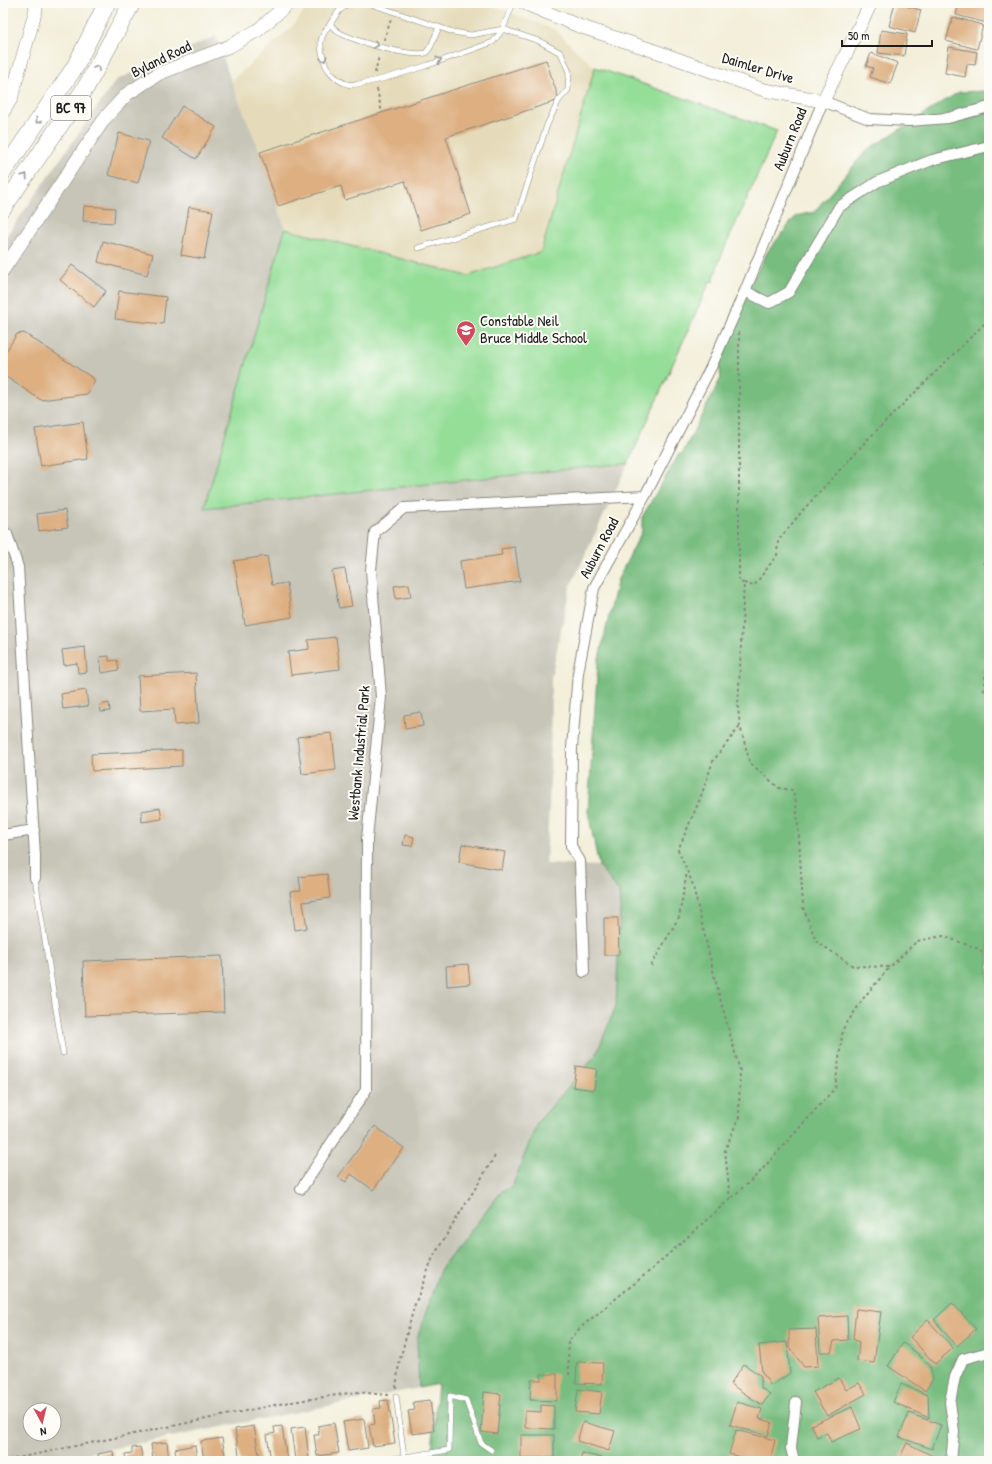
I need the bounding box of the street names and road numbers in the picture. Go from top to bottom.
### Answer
street label: Byland Road [127,35,194,82]
street label: Daimler Drive [720,47,797,88]
road number: BC 97 [51,96,91,120]
street label: Auburn Road [767,104,812,173]
street label: Auburn Road [574,514,623,582]
street label: Westbank Industrial Park [342,685,375,821]

